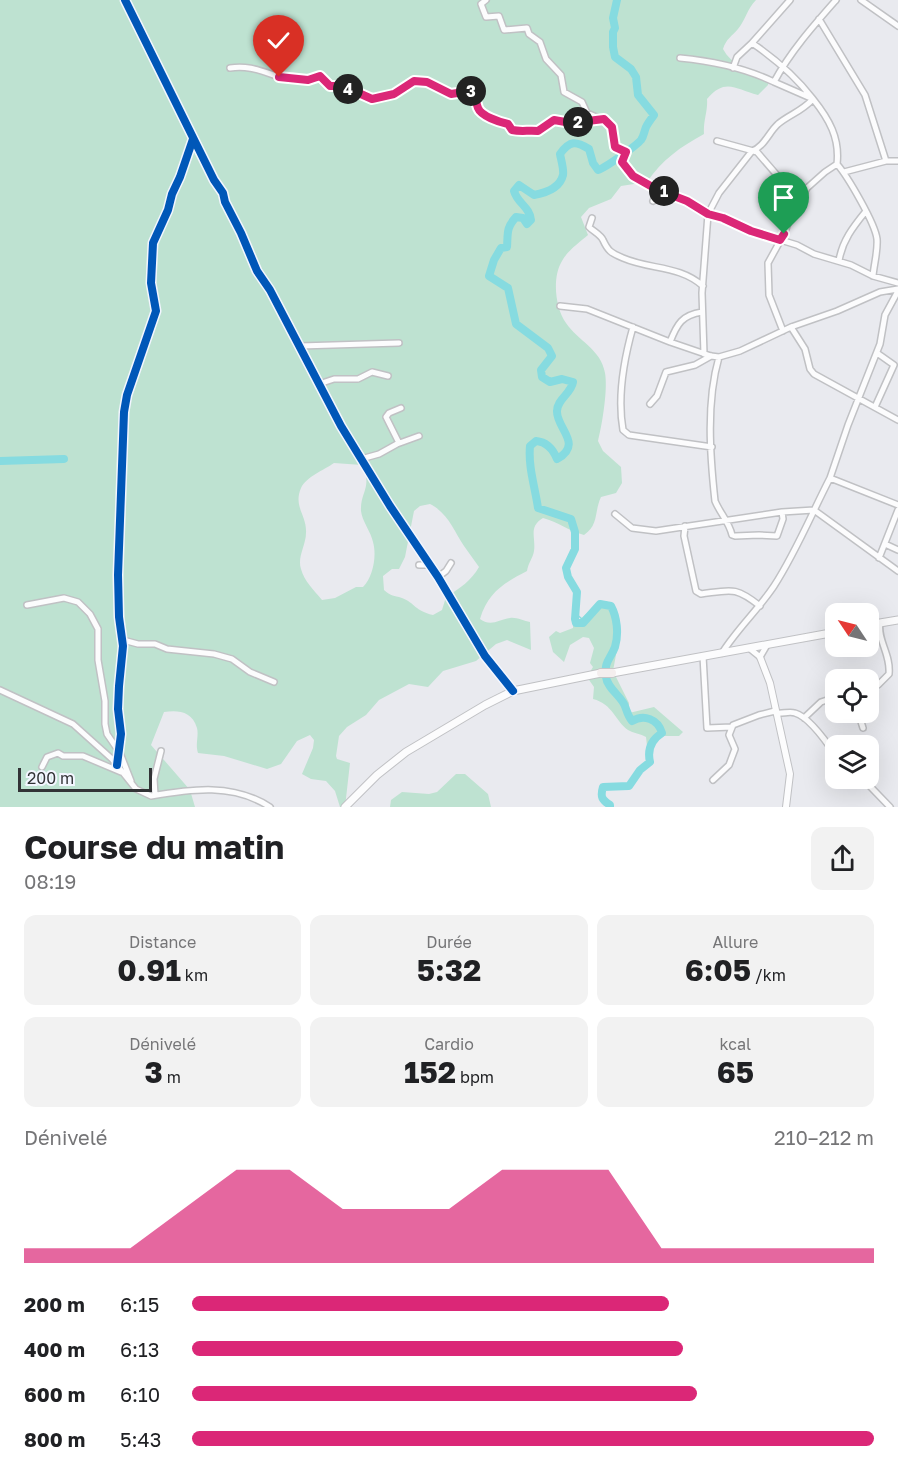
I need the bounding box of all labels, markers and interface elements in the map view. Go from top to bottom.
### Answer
pin [253,15,304,77]
icon: check [262,24,295,57]
pin: 4 [333,74,363,104]
pin: 3 [456,76,486,106]
text: 4 [343,79,353,99]
text: 3 [466,81,476,101]
pin: 2 [563,107,593,137]
text: 2 [573,112,583,132]
pin [758,172,809,234]
pin: 1 [649,176,679,206]
text: 1 [660,181,668,201]
icon: arrive [767,181,800,214]
north arrow [825,603,879,657]
map controls [825,603,879,789]
button: locate [825,669,879,723]
button: layers [825,735,879,789]
scale bar [18,765,152,792]
text: 200 m [27,768,74,788]
text: Course du matin [24,827,284,866]
button: share [811,827,874,890]
text: 08:19 [24,869,76,893]
text: Distance [129,932,196,952]
text: Durée [426,932,472,952]
text: Allure [712,932,758,952]
text: 0.91 [117,952,181,988]
text: 5:32 [417,952,481,988]
text: 6:05 [685,952,751,988]
text: km [181,965,208,985]
text: /km [751,965,786,985]
text: Dénivelé [129,1034,196,1054]
text: Cardio [424,1034,474,1054]
text: kcal [720,1034,751,1054]
text: 3 [144,1054,163,1090]
text: 152 [404,1054,456,1090]
text: 65 [717,1054,754,1090]
text: m [163,1067,181,1087]
text: bpm [456,1067,494,1087]
text: Dénivelé [24,1125,107,1149]
text: 210–212 m [774,1125,874,1149]
text: 200 m [24,1292,85,1316]
text: 6:15 [120,1292,159,1316]
text: 400 m [24,1337,85,1361]
text: 6:13 [120,1337,160,1361]
text: 600 m [24,1382,85,1406]
text: 6:10 [120,1382,160,1406]
text: 800 m [24,1427,85,1451]
text: 5:43 [120,1427,162,1451]

